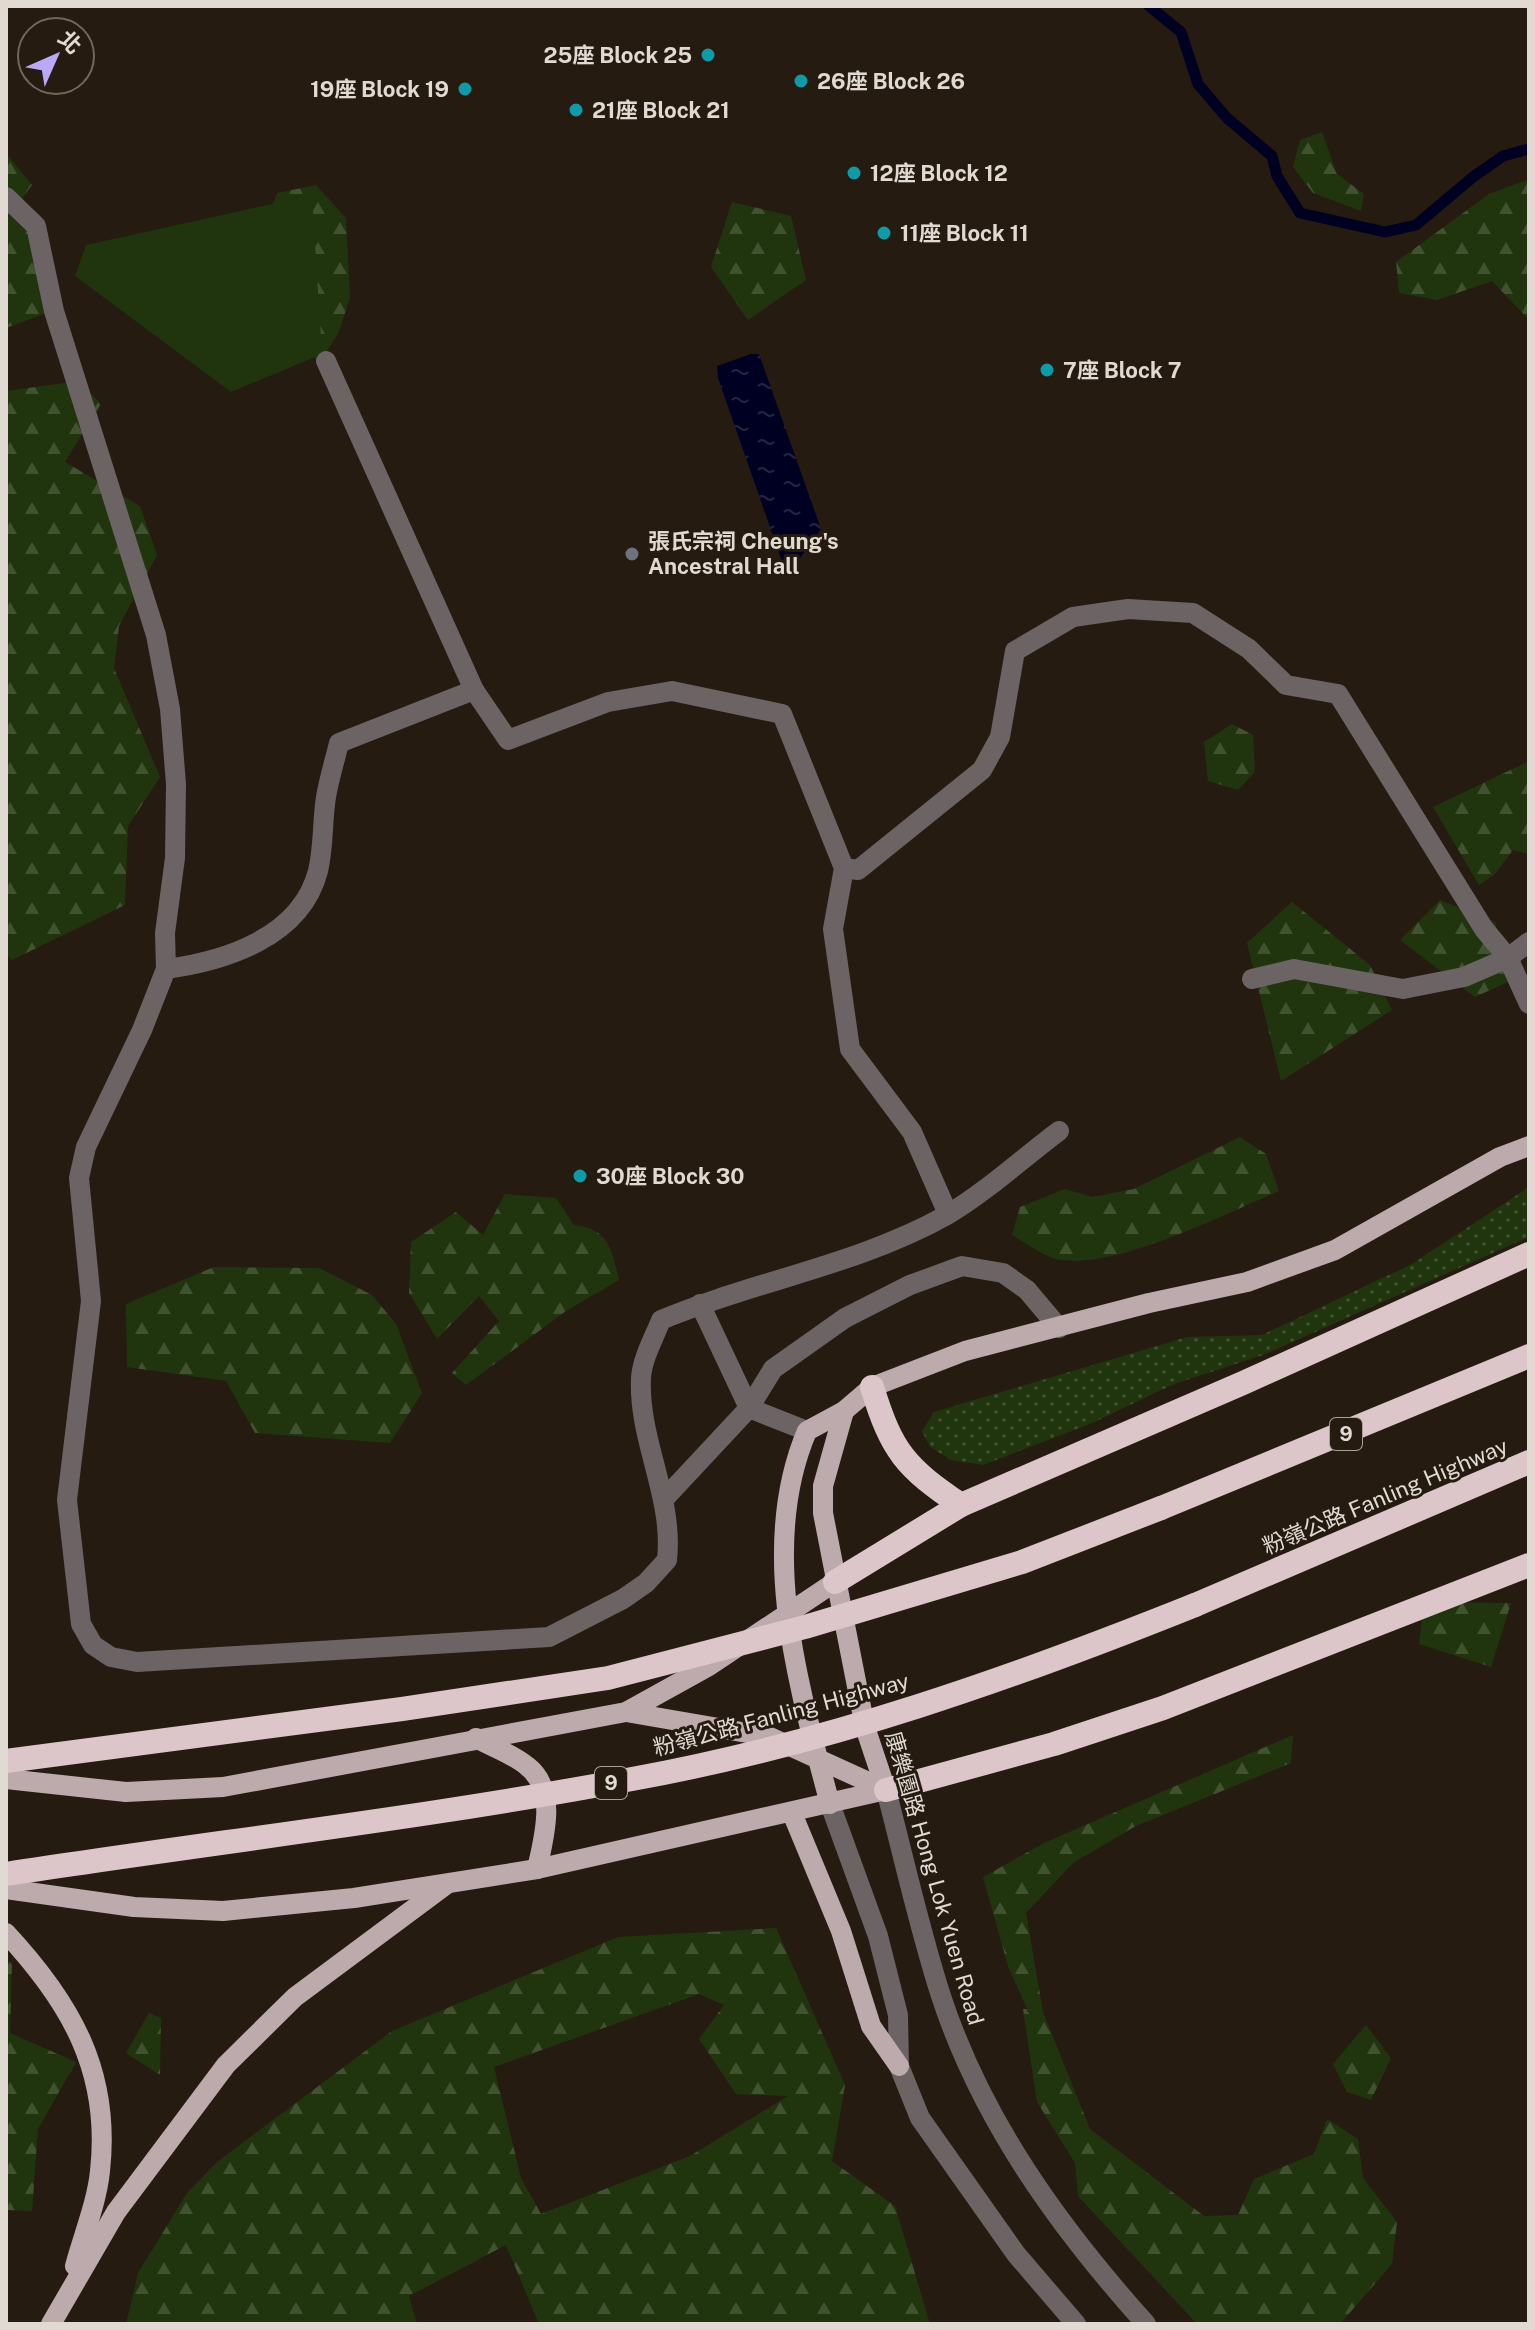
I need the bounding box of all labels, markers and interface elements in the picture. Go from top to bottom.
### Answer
north arrow [16,16,96,96]
text: 北 [53,25,87,59]
place label: 25座 Block 25 [543,42,692,68]
marker: 25座 Block 25 [699,46,717,64]
place label: 26座 Block 26 [817,68,965,94]
marker: 26座 Block 26 [792,72,810,90]
place label: 19座 Block 19 [310,76,449,102]
marker: 19座 Block 19 [456,80,474,98]
place label: 21座 Block 21 [592,97,730,123]
marker: 21座 Block 21 [567,101,585,119]
place label: 12座 Block 12 [870,160,1008,186]
marker: 12座 Block 12 [845,164,863,182]
place label: 11座 Block 11 [900,220,1029,246]
marker: 11座 Block 11 [875,224,893,242]
place label: 7座 Block 7 [1063,357,1181,383]
marker: 7座 Block 7 [1038,361,1056,379]
place label: 張氏宗祠 Cheung's Ancestral Hall [648,528,839,579]
marker: 張氏宗祠 Cheung's Ancestral Hall [623,545,641,563]
place label: 30座 Block 30 [596,1163,744,1189]
marker: 30座 Block 30 [571,1167,589,1185]
road number: 9 [1330,1418,1362,1450]
street label: 粉嶺公路 Fanling Highway [1259,1432,1512,1559]
street label: 粉嶺公路 Fanling Highway [650,1667,912,1761]
street label: 康樂園路 Hong Lok Yuen Road [881,1728,989,2028]
road number: 9 [595,1767,627,1799]

